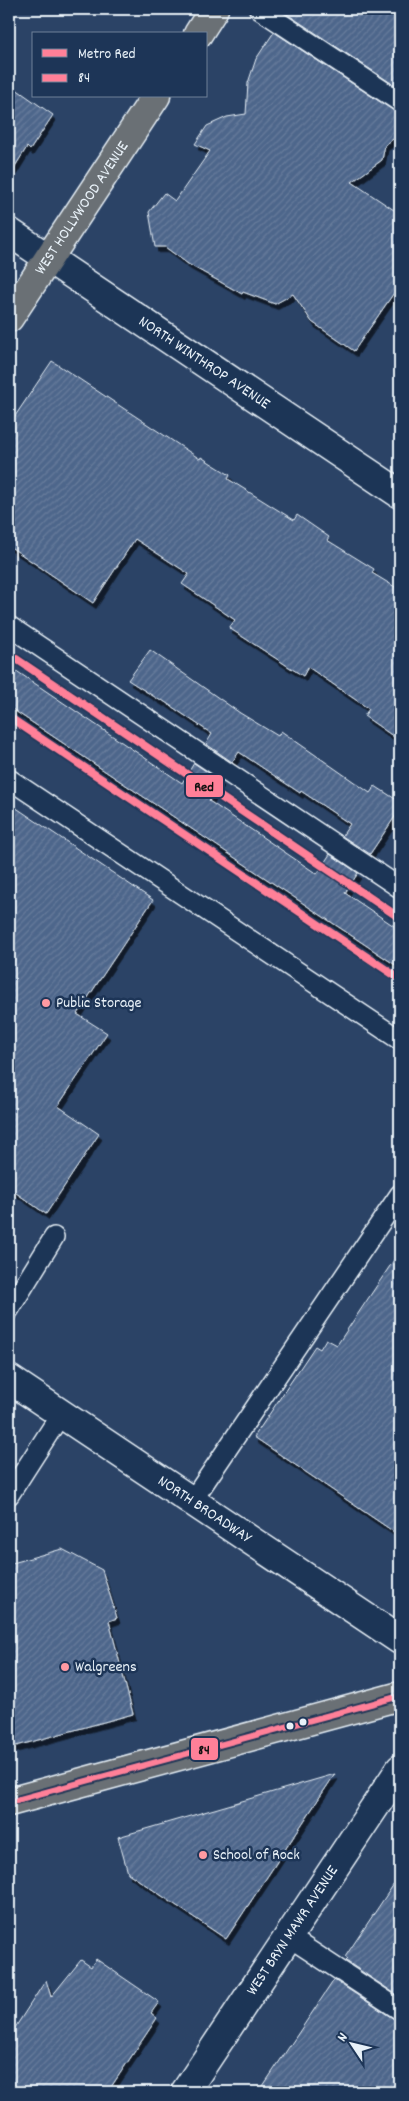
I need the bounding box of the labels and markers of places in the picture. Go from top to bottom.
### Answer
place label: Public Storage [56,992,142,1015]
marker: Public Storage [40,997,52,1009]
place label: Walgreens [75,1656,137,1679]
marker: Walgreens [59,1661,71,1673]
unlabelled marker [298,1717,308,1727]
unlabelled marker [285,1721,295,1731]
place label: School of Rock [213,1844,300,1867]
marker: School of Rock [197,1849,209,1861]

